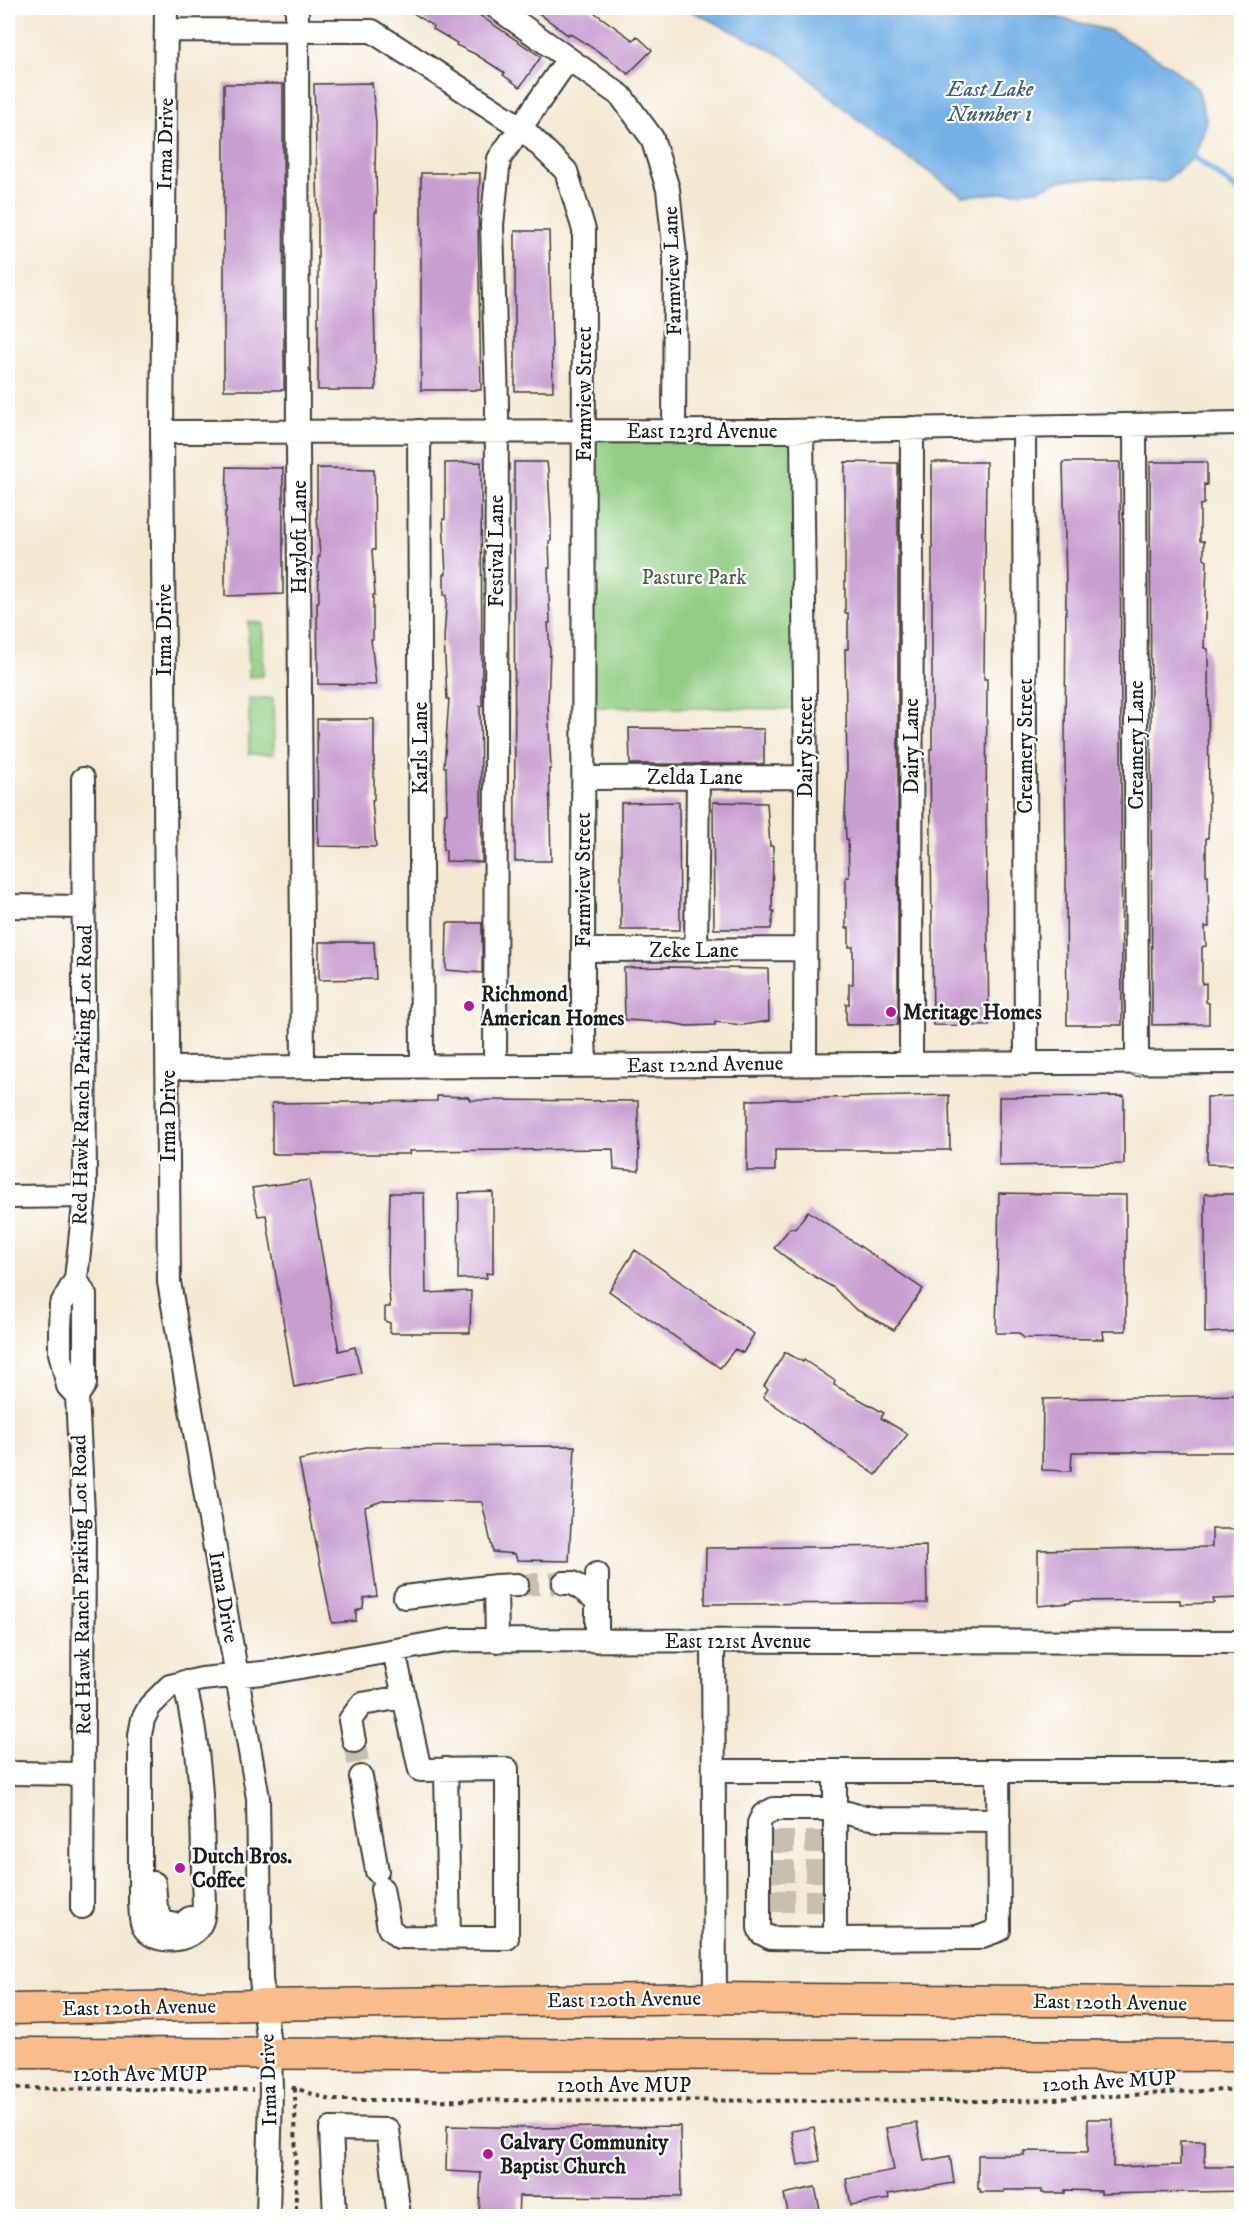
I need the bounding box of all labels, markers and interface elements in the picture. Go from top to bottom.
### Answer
water label: East Lake Number 1 [945,76,1034,128]
street label: Irma Drive [152,97,180,190]
street label: Farmview Lane [658,205,688,336]
street label: Farmview Street [572,326,598,462]
street label: East 123rd Avenue [626,419,778,445]
street label: Hayloft Lane [287,480,313,594]
street label: Festival Lane [484,494,510,607]
park label: Pasture Park [641,565,747,591]
street label: Irma Drive [152,583,178,676]
street label: Creamery Street [1013,678,1039,814]
street label: Creamery Lane [1124,680,1150,810]
street label: Dairy Street [793,696,819,798]
street label: Dairy Lane [899,698,925,794]
street label: Karls Lane [408,701,434,794]
street label: Zelda Lane [647,765,743,791]
street label: Farmview Street [571,812,597,948]
street label: Red Hawk Ranch Parking Lot Road [67,924,99,1226]
street label: Zeke Lane [649,938,739,964]
place label: Richmond American Homes [480,982,624,1032]
marker: Richmond American Homes [462,999,476,1013]
place label: Meritage Homes [903,1000,1042,1026]
marker: Meritage Homes [884,1005,898,1019]
street label: East 122nd Avenue [626,1051,784,1079]
street label: Irma Drive [156,1069,182,1162]
street label: Red Hawk Ranch Parking Lot Road [66,1434,98,1736]
street label: Irma Drive [202,1549,244,1645]
street label: East 121st Avenue [665,1629,812,1655]
place label: Dutch Bros. Coffee [192,1844,292,1894]
marker: Dutch Bros. Coffee [173,1861,187,1875]
street label: East 120th Avenue [547,1986,702,2014]
street label: East 120th Avenue [1033,1989,1188,2017]
street label: East 120th Avenue [62,1994,217,2022]
street label: Irma Drive [254,2033,284,2127]
street label: 120th Ave MUP [73,2062,207,2088]
street label: 120th Ave MUP [1041,2065,1177,2099]
street label: 120th Ave MUP [557,2073,691,2099]
place label: Calvary Community Baptist Church [500,2130,669,2180]
marker: Calvary Community Baptist Church [481,2147,495,2161]

